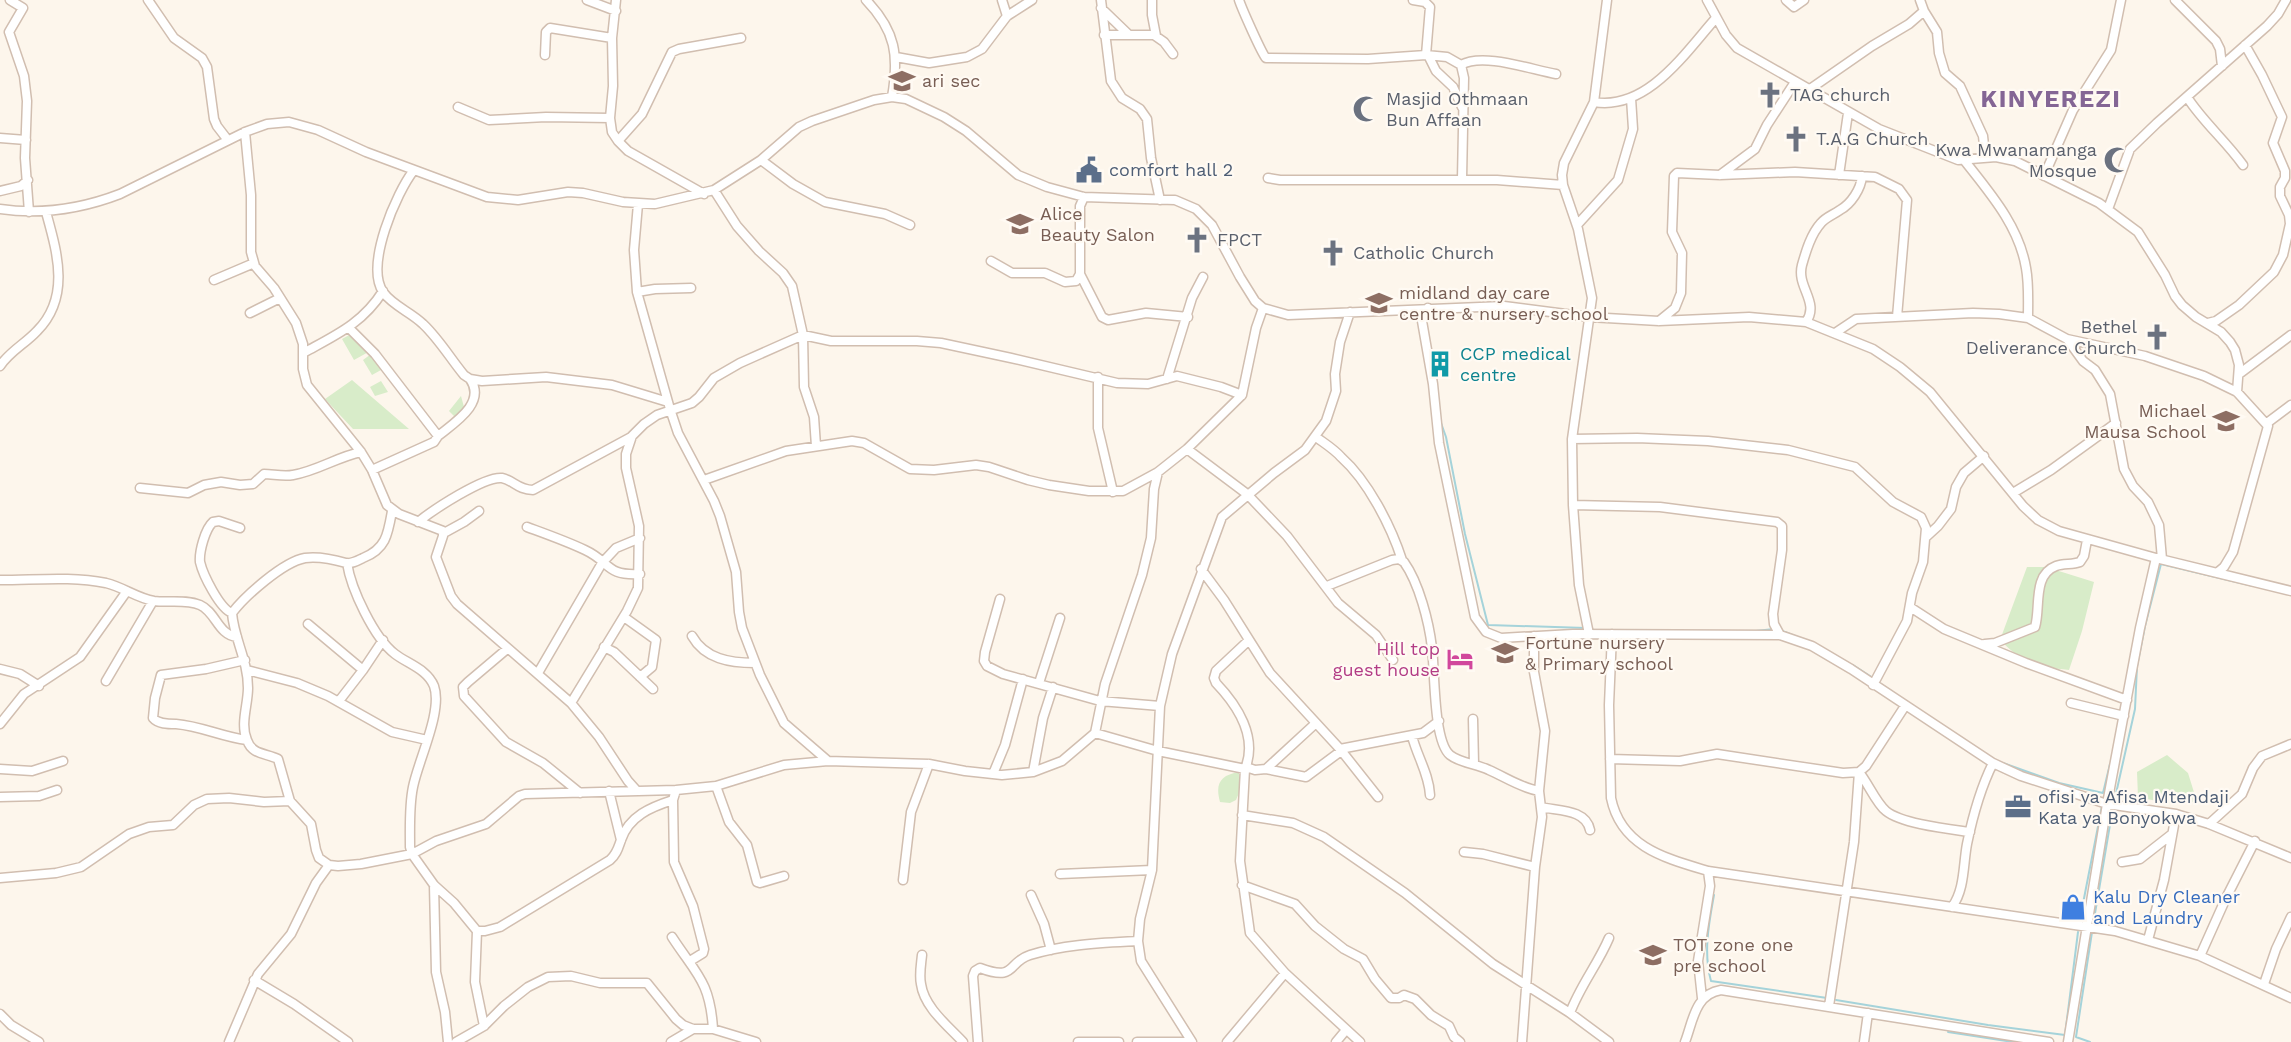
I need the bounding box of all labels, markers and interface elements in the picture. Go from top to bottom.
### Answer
school or university icon: ari sec [887,66,917,96]
place label: ari sec [922,70,980,91]
church icon: TAG church [1755,80,1785,110]
place label: TAG church [1790,84,1891,105]
district label: KINYEREZI [1981,85,2121,113]
place label: Masjid Othmaan Bun Affaan [1386,88,1529,130]
mosque icon: Masjid Othmaan Bun Affaan [1351,94,1381,124]
church icon: T.A.G Church [1781,124,1811,154]
place label: T.A.G Church [1816,128,1928,149]
place label: Kwa Mwanamanga Mosque [1935,139,2097,181]
mosque icon: Kwa Mwanamanga Mosque [2102,145,2132,175]
public building icon: comfort hall 2 [1074,155,1104,185]
place label: comfort hall 2 [1109,159,1233,180]
place label: Alice Beauty Salon [1040,203,1155,245]
school or university icon: Alice Beauty Salon [1005,209,1035,239]
church icon: FPCT [1182,225,1212,255]
place label: FPCT [1217,229,1262,250]
church icon: Catholic Church [1318,238,1348,268]
place label: Catholic Church [1353,242,1494,263]
place label: midland day care centre & nursery school [1399,282,1609,324]
school or university icon: midland day care centre & nursery school [1364,288,1394,318]
place label: Bethel Deliverance Church [1966,316,2137,358]
church icon: Bethel Deliverance Church [2142,322,2172,352]
place label: CCP medical centre [1460,343,1571,385]
building icon: CCP medical centre [1425,349,1455,379]
place label: Michael Mausa School [2084,400,2206,442]
school or university icon: Michael Mausa School [2211,406,2241,436]
place label: Fortune nursery & Primary school [1525,632,1673,674]
place label: Hill top guest house [1333,638,1440,680]
school or university icon: Fortune nursery & Primary school [1490,638,1520,668]
hotel icon: Hill top guest house [1445,644,1475,674]
place label: ofisi ya Afisa Mtendaji Kata ya Bonyokwa [2038,786,2229,828]
office icon: ofisi ya Afisa Mtendaji Kata ya Bonyokwa [2003,792,2033,822]
place label: Kalu Dry Cleaner and Laundry [2093,886,2240,928]
shop icon: Kalu Dry Cleaner and Laundry [2058,892,2088,922]
place label: TOT zone one pre school [1673,934,1793,976]
school or university icon: TOT zone one pre school [1638,940,1668,970]

